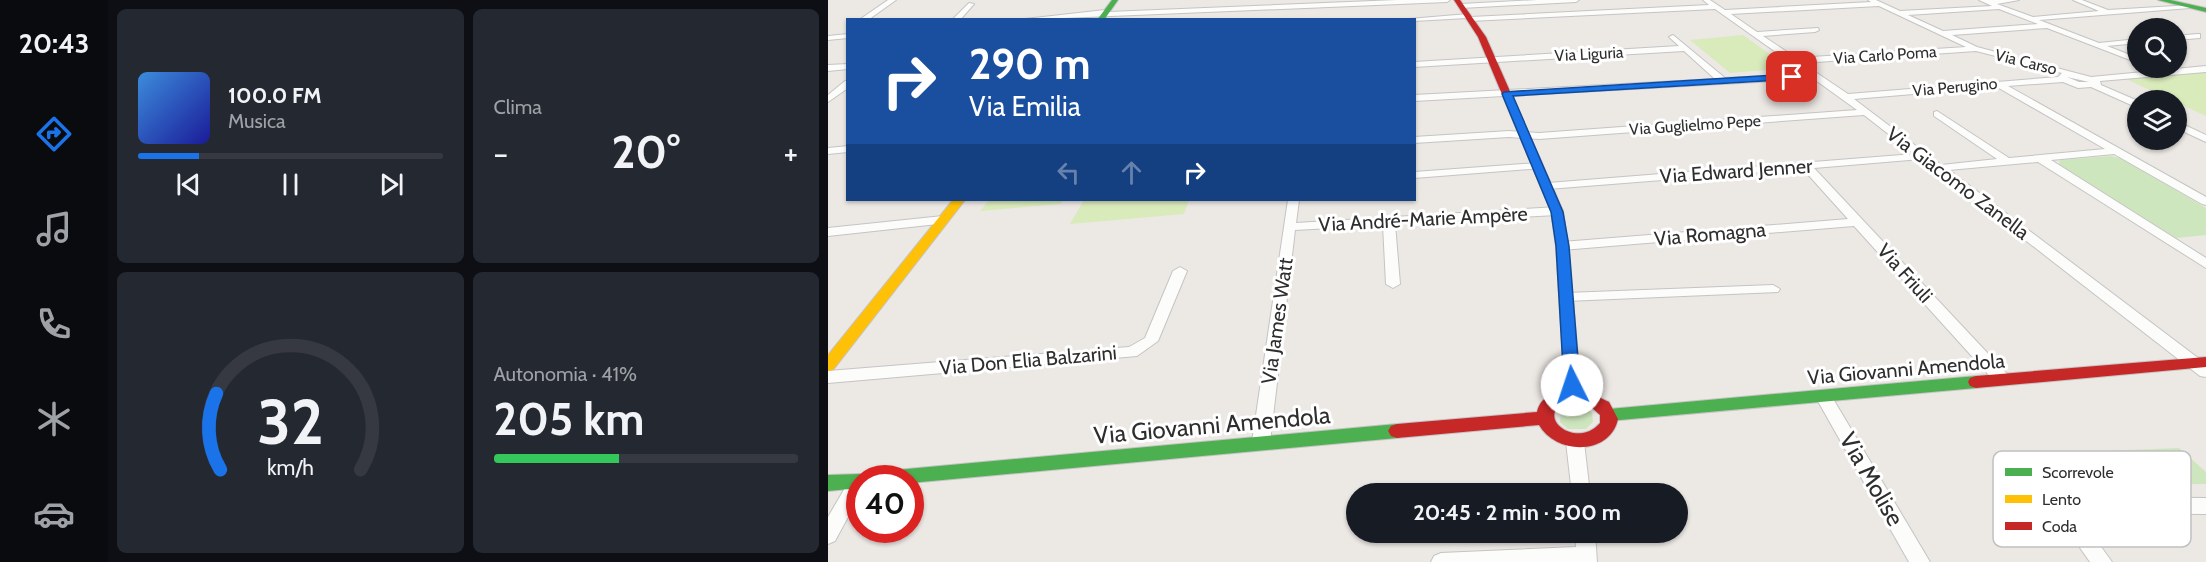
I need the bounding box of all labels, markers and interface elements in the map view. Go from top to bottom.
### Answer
map controls [2127,18,2187,150]
button: search [2127,18,2187,78]
text: 20:43 [19,27,89,60]
text: 290 m [969,38,1090,90]
icon: right [870,42,948,120]
street label: Via Carlo Poma [1833,42,1937,68]
street label: Via Liguria [1554,43,1624,65]
street label: Via Carso [1993,45,2059,79]
pin [1766,51,1817,102]
icon: arrive [1775,60,1808,93]
street label: Via Perugino [1912,74,1998,100]
text: 100.0 FM [228,82,322,109]
text: Via Emilia [969,90,1081,123]
button: layers [2127,90,2187,150]
text: Clima [494,95,542,119]
text: Musica [228,109,286,133]
street label: Via Guglielmo Pepe [1629,111,1761,139]
icon: directions [33,113,75,155]
street label: Via Giacomo Zanella [1882,122,2034,245]
text: 20° [611,125,680,179]
text: − [494,133,508,173]
text: + [783,133,798,173]
street label: Via Edward Jenner [1659,154,1814,188]
icon: left [1052,156,1085,189]
icon: ahead [1115,156,1148,189]
icon: right [1178,156,1211,189]
icon: previous [172,168,205,201]
icon: pause [274,168,307,201]
icon: next [375,168,408,201]
street label: Via André-Marie Ampère [1318,202,1528,236]
icon: music [33,208,75,250]
street label: Via Romagna [1653,217,1767,251]
street label: Via Friuli [1872,239,1938,307]
street label: Via James Watt [1256,256,1298,386]
icon: phone [33,303,75,345]
street label: Via Don Elia Balzarini [938,340,1118,380]
street label: Via Giovanni Amendola [1806,348,2006,390]
position arrow [1540,353,1604,417]
text: Autonomia · 41% [494,362,637,386]
text: 32 [257,384,324,460]
text: 205 km [494,392,644,446]
icon: climate [33,398,75,440]
street label: Via Giovanni Amendola [1092,400,1332,450]
street label: Via Molise [1834,427,1910,531]
legend [1993,451,2191,547]
text: km/h [267,454,314,480]
text: Scorrevole [2042,463,2114,482]
speed limit sign: 40 [846,465,924,543]
text: Lento [2042,490,2081,509]
icon: car [33,493,75,535]
text: 20:45 · 2 min · 500 m [1413,499,1621,526]
text: Coda [2042,517,2077,536]

